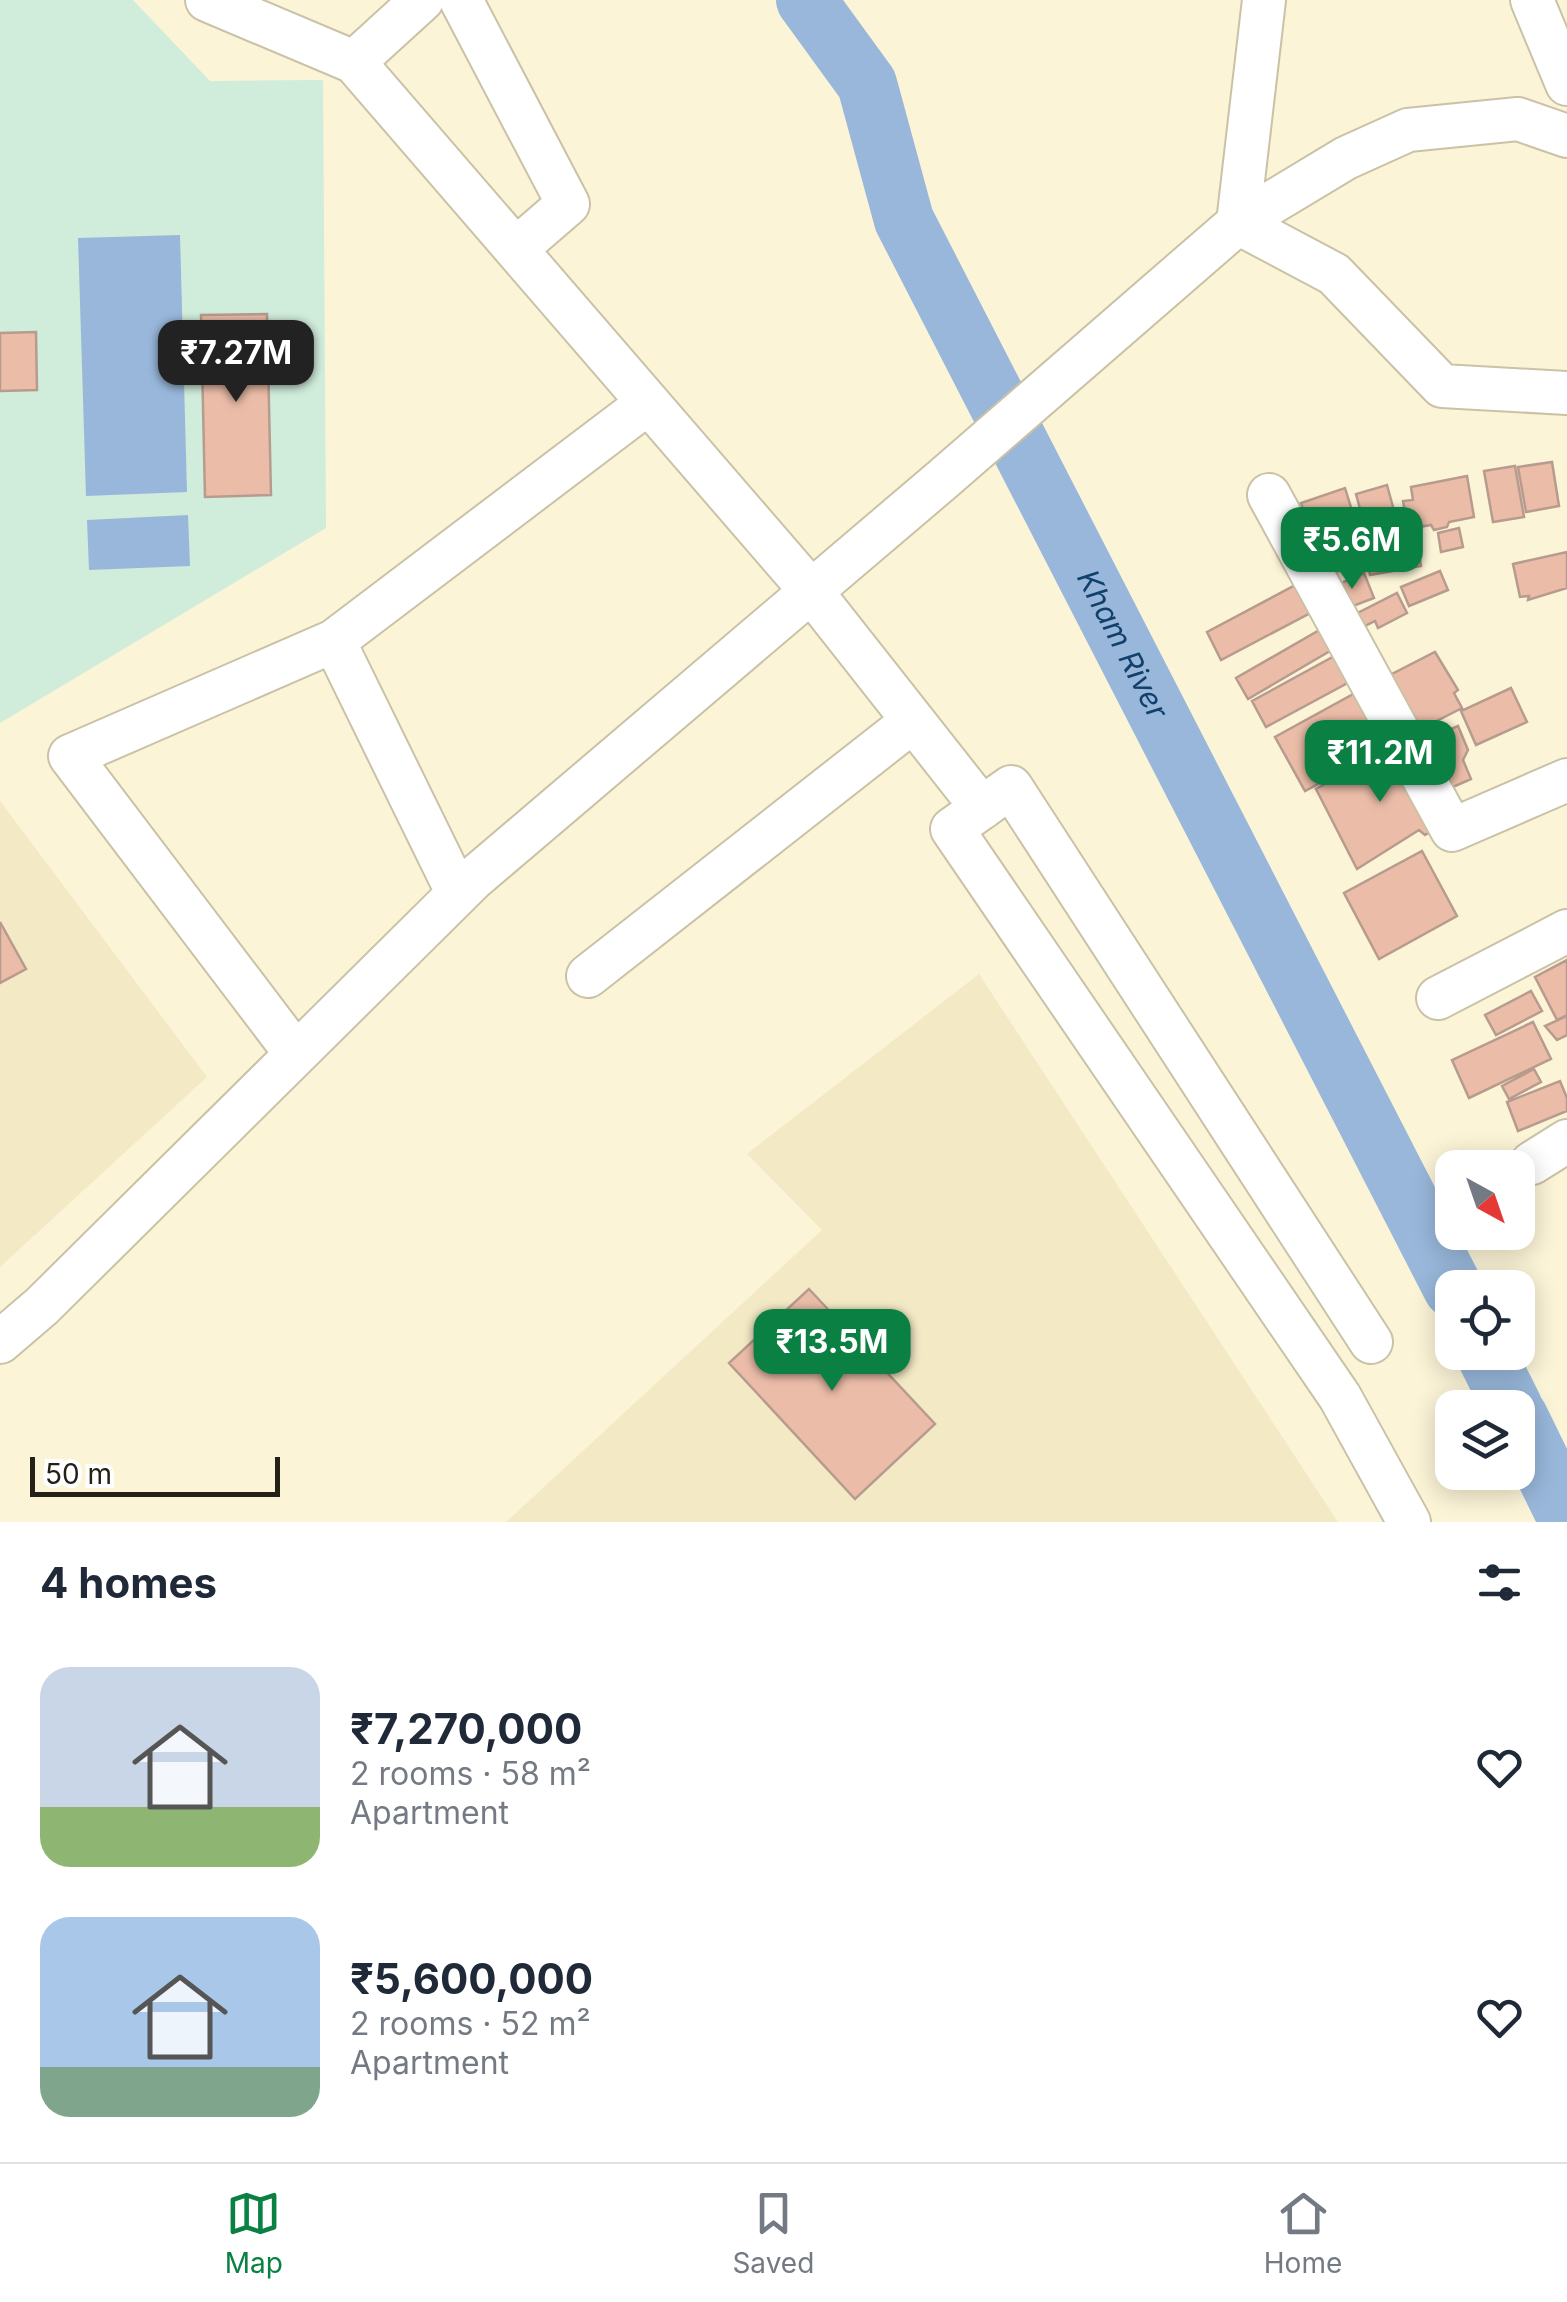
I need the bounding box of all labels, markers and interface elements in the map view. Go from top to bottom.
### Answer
pin: ₹7.27M [155,320,317,405]
text: ₹7.27M [180,333,292,372]
pin: ₹5.6M [1282,507,1422,592]
text: ₹5.6M [1303,520,1401,559]
water label: Kham River [1070,563,1177,725]
pin: ₹11.2M [1299,720,1461,805]
text: ₹11.2M [1327,733,1433,772]
north arrow [1435,1150,1535,1250]
map controls [1435,1150,1535,1490]
button: locate [1435,1270,1535,1370]
pin: ₹13.5M [751,1309,913,1394]
text: ₹13.5M [776,1322,888,1361]
button: layers [1435,1390,1535,1490]
scale bar [30,1452,280,1496]
text: 50 m [45,1457,112,1491]
icon: filters [1472,1555,1527,1610]
text: 4 homes [40,1557,217,1608]
text: ₹7,270,000 [350,1703,582,1754]
icon: home [120,1707,240,1827]
icon: heart [1472,1740,1527,1795]
text: 2 rooms · 58 m² [350,1754,591,1793]
text: Apartment [350,1793,509,1832]
text: ₹5,600,000 [350,1953,593,2004]
icon: home [120,1957,240,2077]
icon: heart [1472,1990,1527,2045]
text: 2 rooms · 52 m² [350,2004,591,2043]
text: Apartment [350,2043,509,2082]
tab: Map [225,2186,283,2280]
tab: Saved [732,2186,814,2280]
tab: Home [1264,2186,1342,2280]

